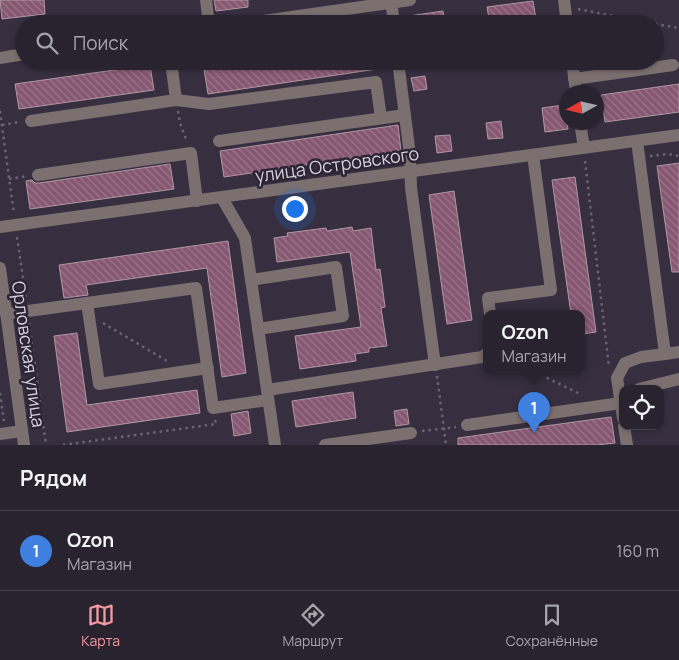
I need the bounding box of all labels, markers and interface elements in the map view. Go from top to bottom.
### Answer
search box [15,15,664,70]
icon: search [33,29,61,57]
text: Поиск [73,30,128,56]
north arrow [559,85,604,130]
street label: улица Островского [253,141,421,187]
your location [282,196,308,222]
street label: Орловская улица [7,279,51,429]
popup [483,310,585,375]
text: Ozon [501,319,549,345]
text: Магазин [501,345,567,367]
map controls [619,385,664,430]
button: locate [619,385,664,430]
pin: 1 [518,392,550,433]
text: Рядом [20,464,87,492]
text: Ozon [67,527,114,553]
text: 1 [32,540,40,562]
text: 160 m [616,540,659,562]
text: Магазин [67,553,132,575]
tab: Карта [81,601,120,650]
tab: Маршрут [282,601,343,650]
tab: Сохранённые [506,601,598,650]

